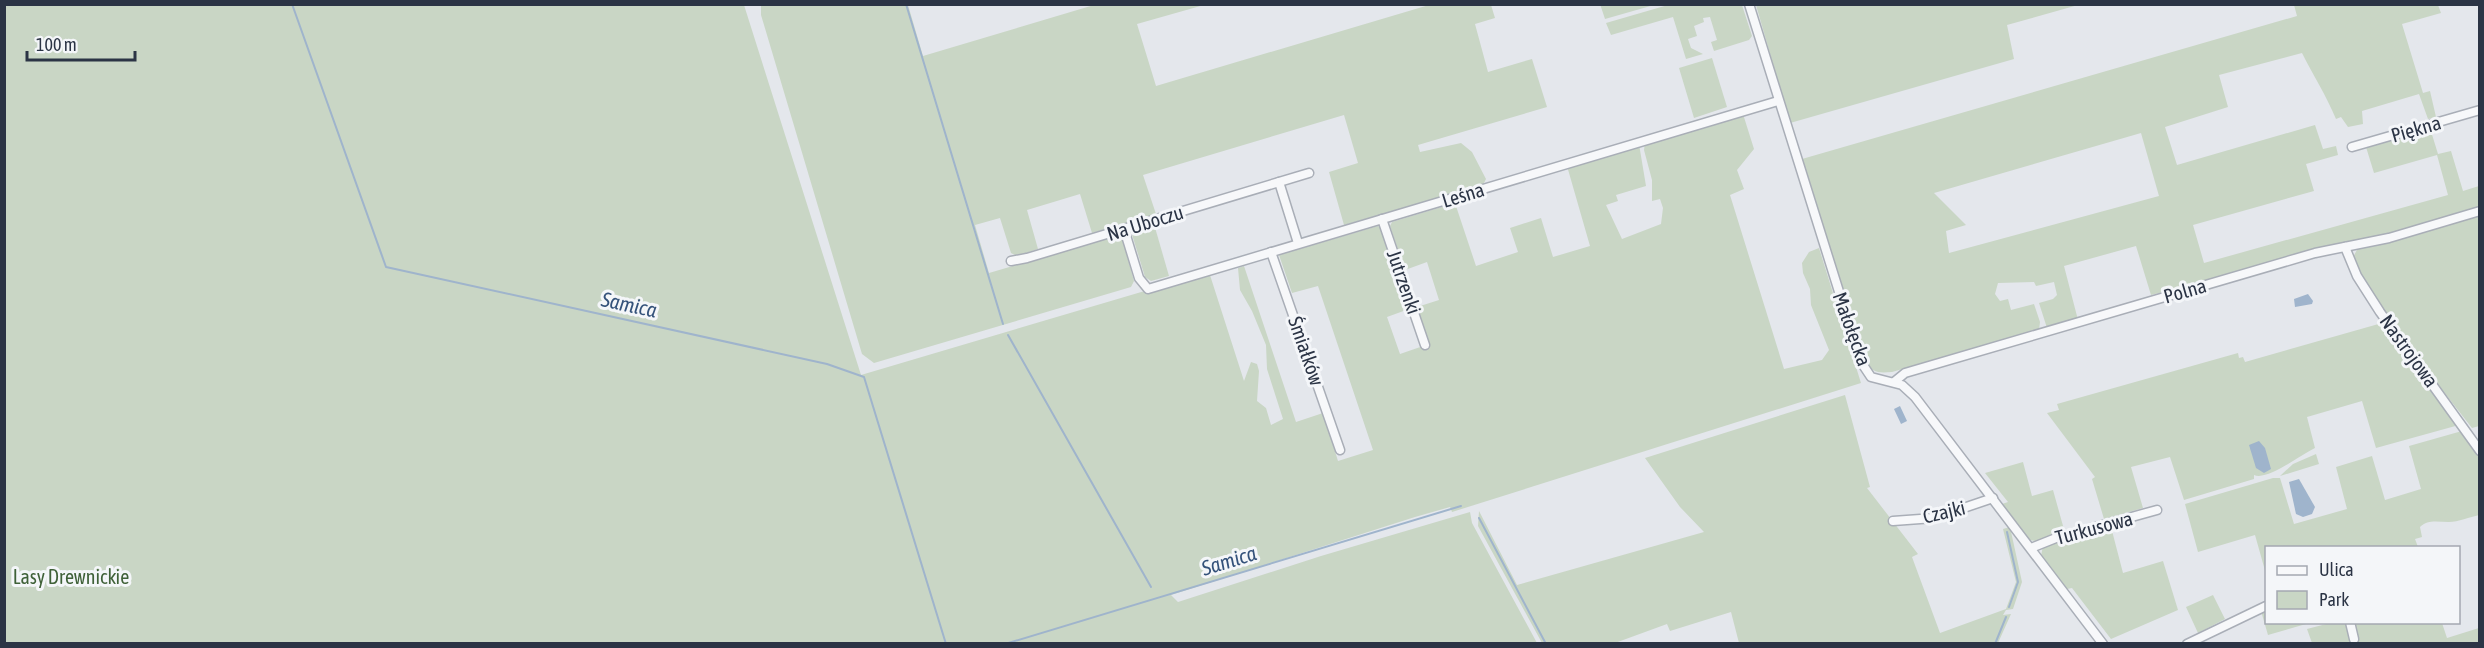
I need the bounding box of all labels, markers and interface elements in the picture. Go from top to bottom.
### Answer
scale bar [27,24,135,62]
text: 100 m [36,34,77,55]
street label: Piękna [2388,110,2443,147]
street label: Leśna [1439,177,1487,212]
street label: Na Uboczu [1104,200,1186,245]
street label: Jutrzenki [1383,247,1426,317]
street label: Polna [2161,273,2209,308]
water label: Samica [598,286,659,322]
street label: Małołęcka [1829,289,1876,369]
street label: Nastrojowa [2375,310,2443,391]
street label: Śmiałków [1284,313,1329,388]
street label: Czajki [1920,495,1967,528]
street label: Turkusowa [2053,506,2135,549]
water label: Samica [1197,540,1259,580]
legend [2265,546,2460,624]
text: Ulica [2319,559,2354,580]
park label: Lasy Drewnickie [13,565,129,588]
text: Park [2319,589,2349,610]

